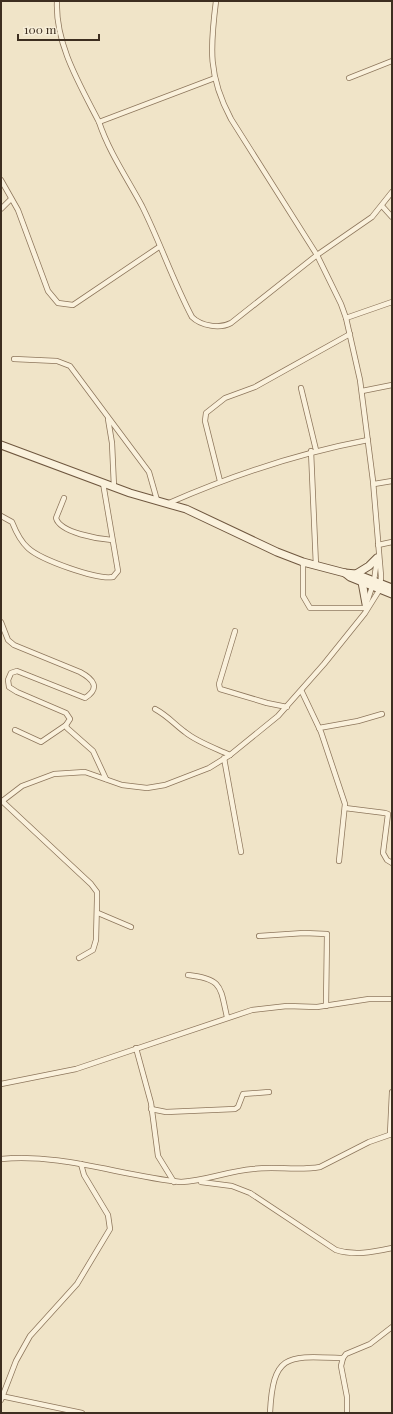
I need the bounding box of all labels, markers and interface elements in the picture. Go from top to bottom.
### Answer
scale bar [18,16,99,42]
text: 100 m [24,21,57,37]

